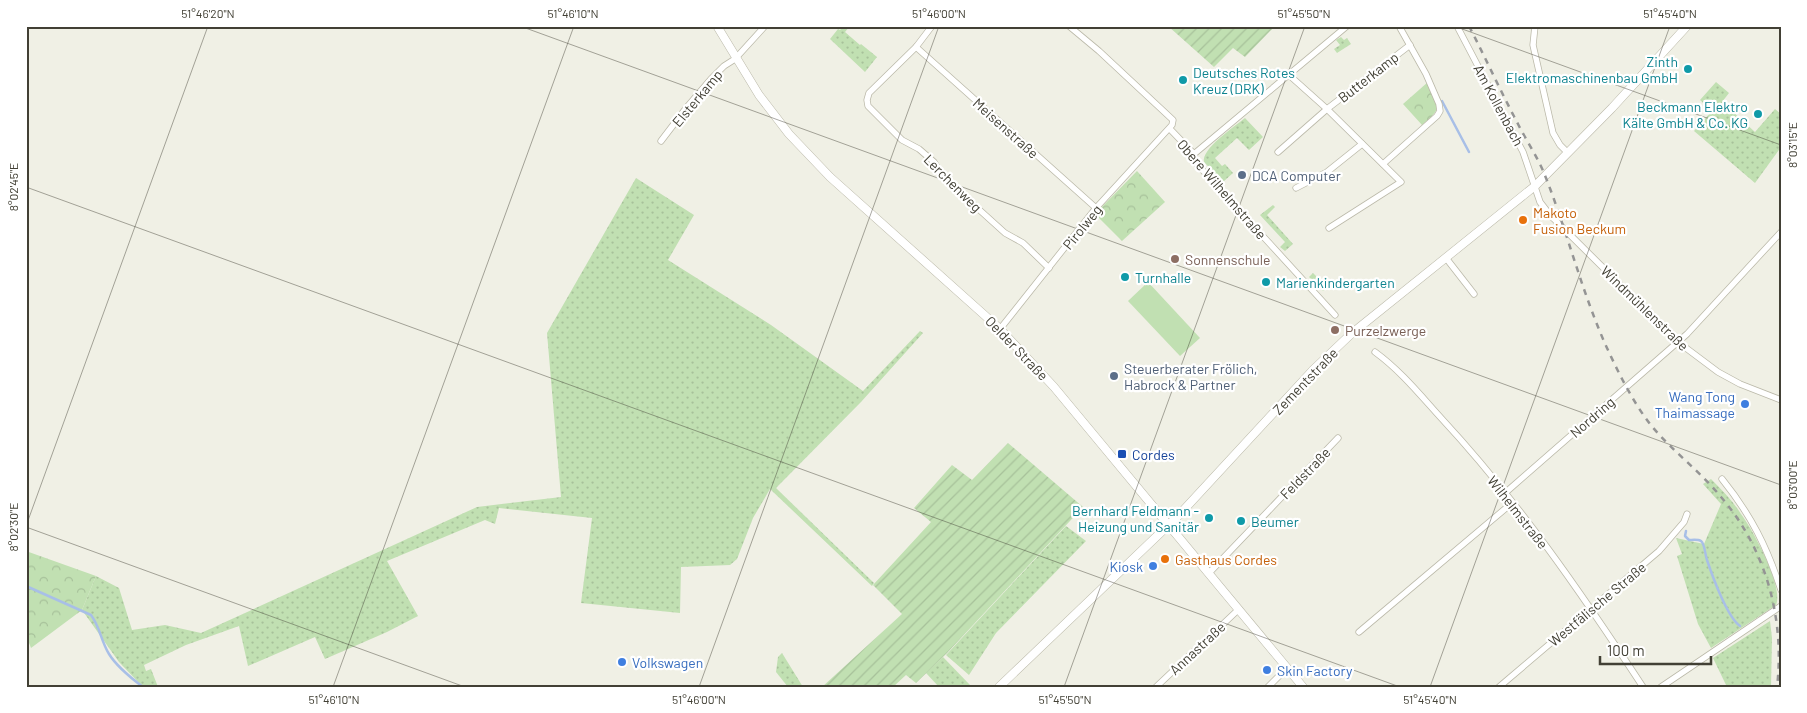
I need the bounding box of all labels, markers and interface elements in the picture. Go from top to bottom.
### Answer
text: 51°46'20"N [181,6,235,20]
text: 51°46'10"N [547,6,599,20]
text: 51°46'00"N [912,6,966,20]
text: 51°45'50"N [1277,6,1331,20]
text: 51°45'40"N [1643,6,1697,20]
street label: Butterkamp [1334,48,1402,106]
place label: Zinth Elektromaschinenbau GmbH [1506,53,1678,86]
street label: Am Kollenbach [1470,61,1528,149]
marker: Zinth Elektromaschinenbau GmbH [1682,63,1694,75]
place label: Deutsches Rotes Kreuz (DRK) [1193,64,1295,97]
street label: Elsterkamp [668,66,726,130]
marker: Deutsches Rotes Kreuz (DRK) [1177,74,1189,86]
street label: Meisenstraße [970,94,1042,162]
place label: Beckmann Elektro Kälte GmbH & Co. KG [1623,98,1748,131]
marker: Beckmann Elektro Kälte GmbH & Co. KG [1752,108,1764,120]
text: 8°03'15"E [1785,122,1799,168]
street label: Obere Wilhelmstraße [1174,135,1270,243]
street label: Lerchenweg [921,151,985,215]
text: 8°02'45"E [6,163,20,211]
place label: DCA Computer [1252,167,1341,184]
marker: DCA Computer [1236,169,1248,181]
street label: Pirolweg [1059,201,1105,253]
place label: Makoto Fusion Beckum [1533,204,1626,237]
marker: Makoto Fusion Beckum [1517,214,1529,226]
place label: Sonnenschule [1185,251,1271,268]
marker: Sonnenschule [1169,253,1181,265]
street label: Windmühlenstraße [1598,262,1692,354]
place label: Turnhalle [1135,269,1191,286]
marker: Turnhalle [1119,271,1131,283]
place label: Marienkindergarten [1276,274,1395,291]
marker: Marienkindergarten [1260,276,1272,288]
street label: Oelder Straße [982,312,1052,384]
place label: Purzelzwerge [1345,322,1426,339]
marker: Purzelzwerge [1329,324,1341,336]
street label: Zementstraße [1269,344,1341,418]
place label: Steuerberater Frölich, Habrock & Partner [1124,360,1257,393]
marker: Steuerberater Frölich, Habrock & Partner [1108,370,1120,382]
place label: Wang Tong Thaimassage [1655,388,1735,421]
street label: Nordring [1566,393,1618,441]
marker: Wang Tong Thaimassage [1739,398,1751,410]
street label: Feldstraße [1276,444,1334,502]
place label: Cordes [1132,446,1175,463]
marker: Cordes [1116,448,1128,460]
text: 8°03'00"E [1785,460,1799,510]
street label: Wilhelmstraße [1484,472,1552,552]
place label: Bernhard Feldmann - Heizung und Sanitär [1072,502,1199,535]
text: 8°02'30"E [6,503,20,552]
marker: Bernhard Feldmann - Heizung und Sanitär [1203,512,1215,524]
place label: Beumer [1251,513,1299,530]
marker: Beumer [1235,515,1247,527]
place label: Gasthaus Cordes [1175,551,1277,568]
marker: Gasthaus Cordes [1159,553,1171,565]
place label: Kiosk [1109,558,1143,575]
street label: Westfälische Straße [1545,558,1649,650]
marker: Kiosk [1147,560,1159,572]
street label: Annastraße [1166,618,1228,678]
scale bar [1600,633,1711,665]
text: 100 m [1607,641,1645,659]
place label: Volkswagen [632,654,703,671]
marker: Volkswagen [616,656,628,668]
place label: Skin Factory [1277,662,1353,679]
marker: Skin Factory [1261,664,1273,676]
text: 51°46'10"N [308,692,360,706]
text: 51°46'00"N [672,692,726,706]
text: 51°45'50"N [1038,692,1092,706]
text: 51°45'40"N [1403,692,1457,706]

